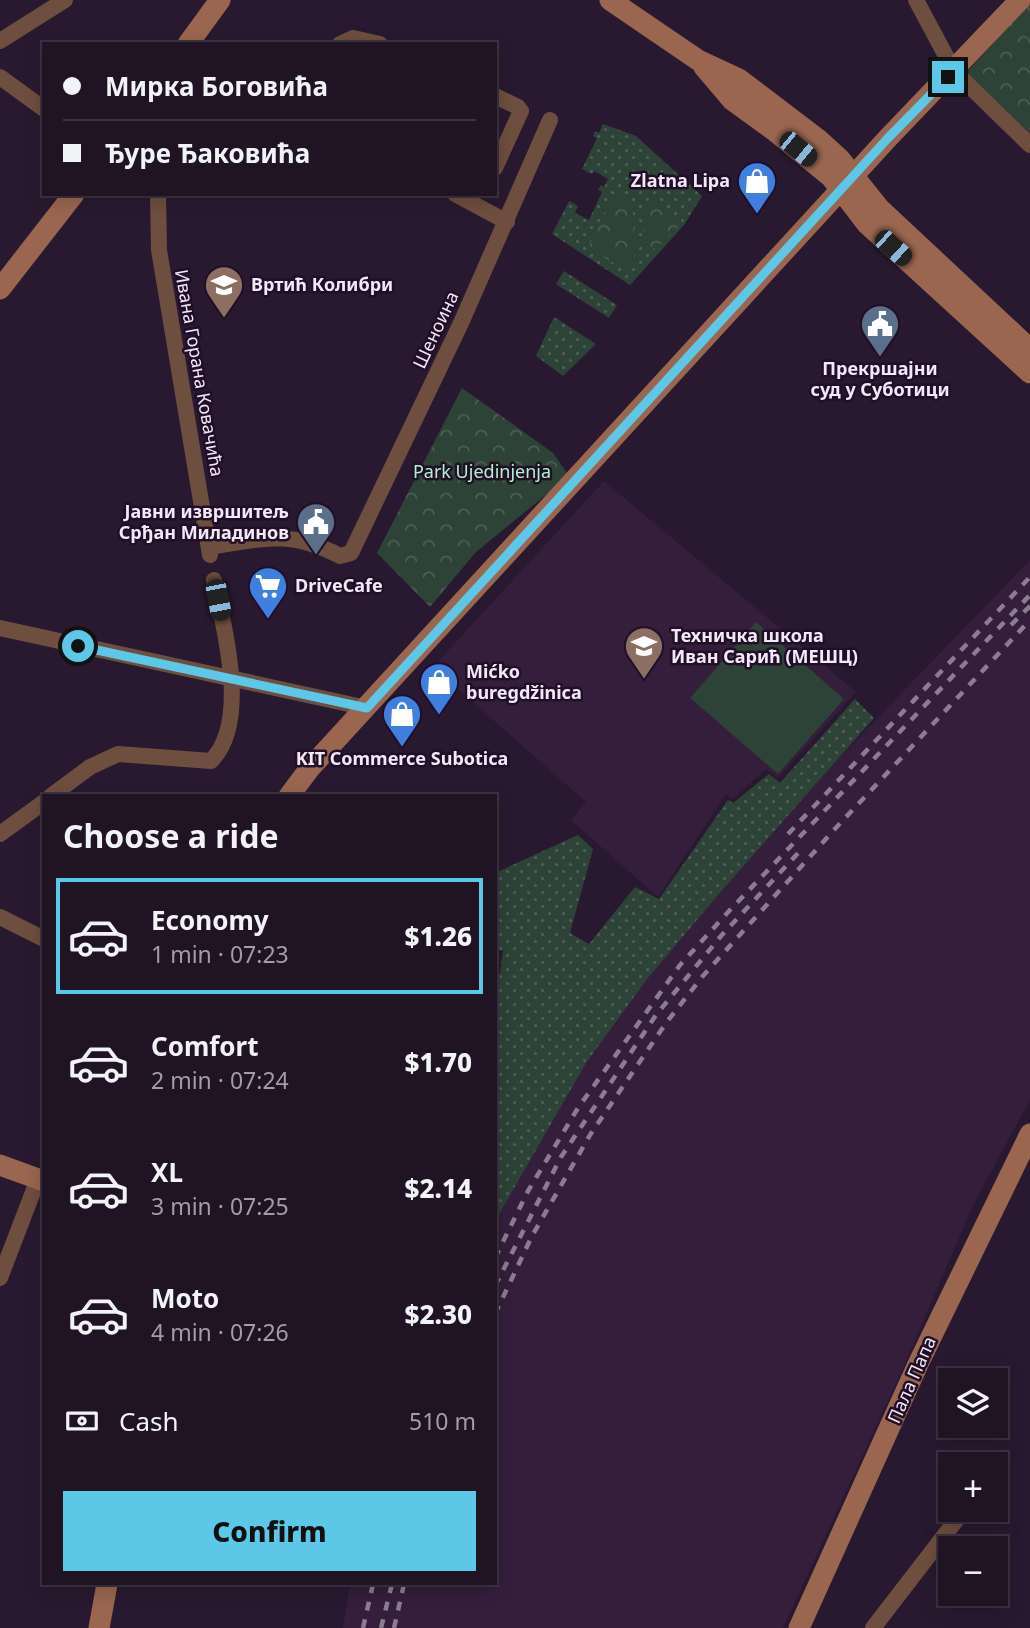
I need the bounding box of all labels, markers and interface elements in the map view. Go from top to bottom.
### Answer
route end [932,61,964,93]
text: Мирка Боговића [105,68,328,104]
car [776,128,821,170]
text: Ђуре Ђаковића [105,135,310,171]
shop icon: Zlatna Lipa [736,160,778,215]
place label: Zlatna Lipa [631,168,730,192]
car [871,226,916,270]
school or university icon: Вртић Колибри [203,264,245,319]
street label: Ивана Горана Ковачића [170,267,230,478]
place label: Вртић Колибри [251,272,393,296]
street label: Шеноина [407,287,463,372]
public building icon: Прекршајни суд у Суботици [859,303,901,358]
place label: Прекршајни суд у Суботици [810,356,950,401]
park label: Park Ujedinjenja [413,459,551,483]
place label: Јавни извршитељ Срђан Миладинов [119,499,289,544]
public building icon: Јавни извршитељ Срђан Миладинов [295,501,337,556]
supermarket icon: DriveCafe [247,565,289,620]
place label: DriveCafe [295,573,383,597]
car [204,577,233,623]
place label: Техничка школа Иван Сарић (МЕШЦ) [671,623,858,668]
school or university icon: Техничка школа Иван Сарић (МЕШЦ) [623,625,665,680]
route start [62,630,94,662]
place label: Mićko buregdžinica [466,659,582,704]
shop icon: Mićko buregdžinica [418,661,460,716]
shop icon: KIT Commerce Subotica [381,693,423,748]
place label: KIT Commerce Subotica [296,746,508,770]
text: Choose a ride [63,814,279,857]
text: Economy [151,902,269,938]
icon: car [67,905,130,968]
text: $1.26 [405,918,472,954]
text: 1 min · 07:23 [151,938,289,970]
text: Comfort [151,1028,259,1064]
icon: car [67,1031,130,1094]
text: $1.70 [405,1044,472,1080]
text: 2 min · 07:24 [151,1064,289,1096]
text: XL [151,1154,183,1190]
icon: car [67,1157,130,1220]
text: $2.14 [405,1170,472,1206]
text: 3 min · 07:25 [151,1190,289,1222]
text: Moto [151,1280,219,1316]
icon: car [67,1283,130,1346]
text: $2.30 [405,1296,472,1332]
text: 4 min · 07:26 [151,1316,289,1348]
street label: Пала Папа [881,1332,941,1427]
map controls [938,1368,1008,1606]
button: layers [938,1368,1008,1438]
icon: cash [63,1402,101,1440]
text: Cash [119,1403,179,1439]
text: 510 m [409,1405,476,1437]
button: + [938,1452,1008,1522]
button: Confirm [63,1491,476,1571]
button: − [938,1536,1008,1606]

